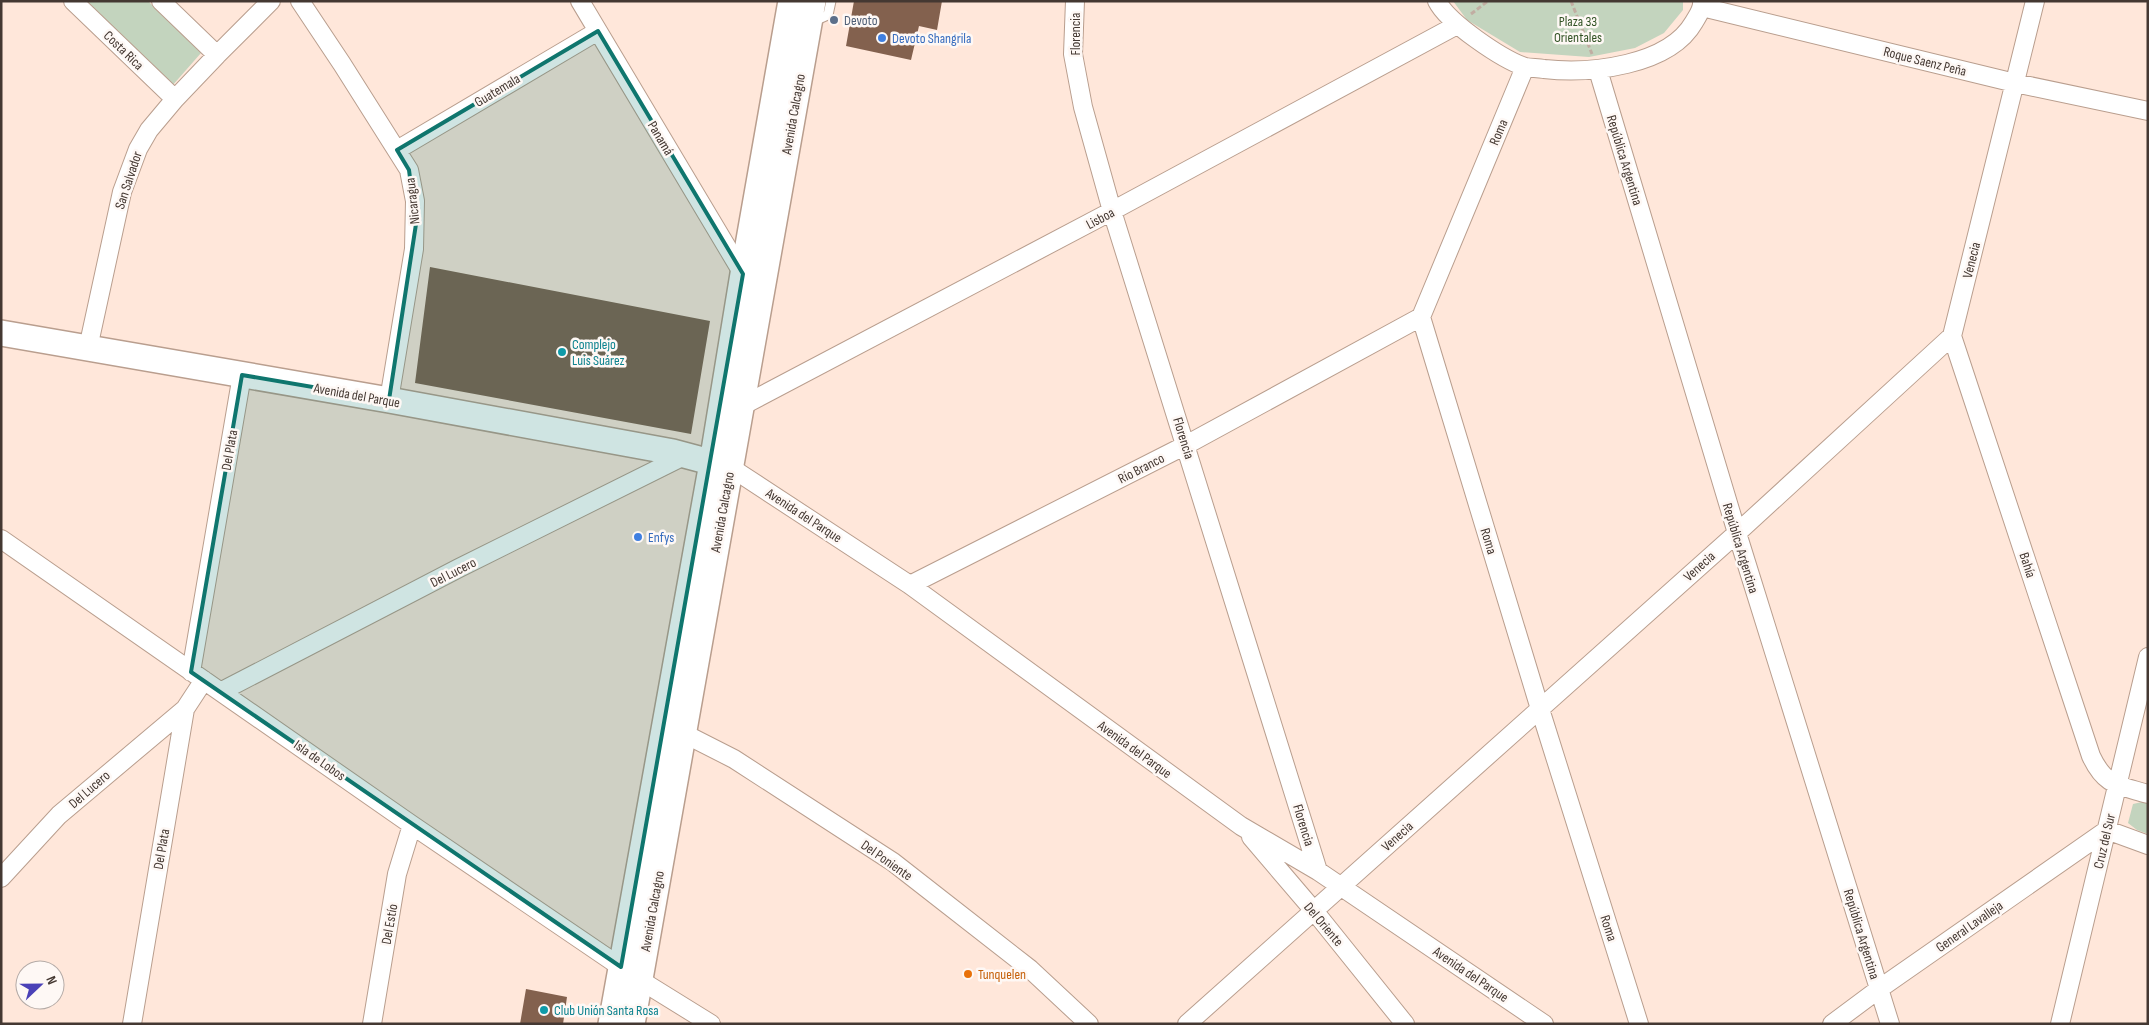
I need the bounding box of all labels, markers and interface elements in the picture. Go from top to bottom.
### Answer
place label: Devoto [844,12,878,29]
street label: Florencia [1067,13,1084,55]
park label: Plaza 33 Orientales [1554,13,1602,46]
marker: Devoto [828,14,840,26]
street label: Costa Rica [100,27,147,74]
place label: Devoto Shangrila [892,30,971,47]
marker: Devoto Shangrila [876,32,888,44]
street label: Roque Saenz Peña [1882,43,1968,80]
street label: Guatemala [471,70,523,111]
street label: Avenida Calcagno [778,72,809,157]
street label: República Argentina [1603,113,1646,207]
street label: Roma [1485,117,1511,148]
street label: Panamá [644,118,677,158]
street label: San Salvador [111,149,146,211]
street label: Nicaragua [402,177,423,225]
street label: Lisboa [1083,204,1117,233]
street label: Venecia [1959,240,1984,280]
place label: Complejo Luis Suárez [572,336,625,369]
marker: Complejo Luis Suárez [556,346,568,358]
street label: Avenida del Parque [311,379,401,411]
street label: Florencia [1169,415,1198,461]
street label: Del Plata [218,428,241,472]
street label: Río Branco [1115,449,1167,487]
street label: Avenida Calcagno [707,470,738,555]
street label: Avenida del Parque [762,484,845,546]
street label: República Argentina [1719,501,1762,595]
street label: Roma [1477,526,1501,556]
place label: Enfys [648,529,674,546]
marker: Enfys [632,531,644,543]
street label: Venecia [1680,548,1719,585]
street label: Bahía [2015,550,2040,580]
street label: Del Lucero [427,554,479,591]
street label: Avenida del Parque [1094,716,1175,782]
street label: Isla de Lobos [291,736,349,784]
street label: Del Lucero [65,767,114,812]
street label: Florencia [1289,802,1318,848]
street label: Cruz del Sur [2090,812,2119,870]
street label: Venecia [1378,818,1417,855]
street label: Del Plata [150,827,173,871]
street label: Del Poniente [858,836,916,884]
street label: Avenida Calcagno [637,869,668,954]
street label: República Argentina [1840,887,1883,981]
street label: General Lavalleja [1932,897,2006,956]
street label: Del Oriente [1300,899,1347,950]
street label: Del Estío [378,902,401,946]
street label: Roma [1596,913,1621,943]
street label: Avenida del Parque [1429,942,1512,1006]
north arrow [15,960,65,1010]
place label: Tunquelen [978,966,1026,983]
marker: Tunquelen [962,968,974,980]
text: N [42,974,61,987]
place label: Club Unión Santa Rosa [554,1002,659,1019]
marker: Club Unión Santa Rosa [538,1004,550,1016]

